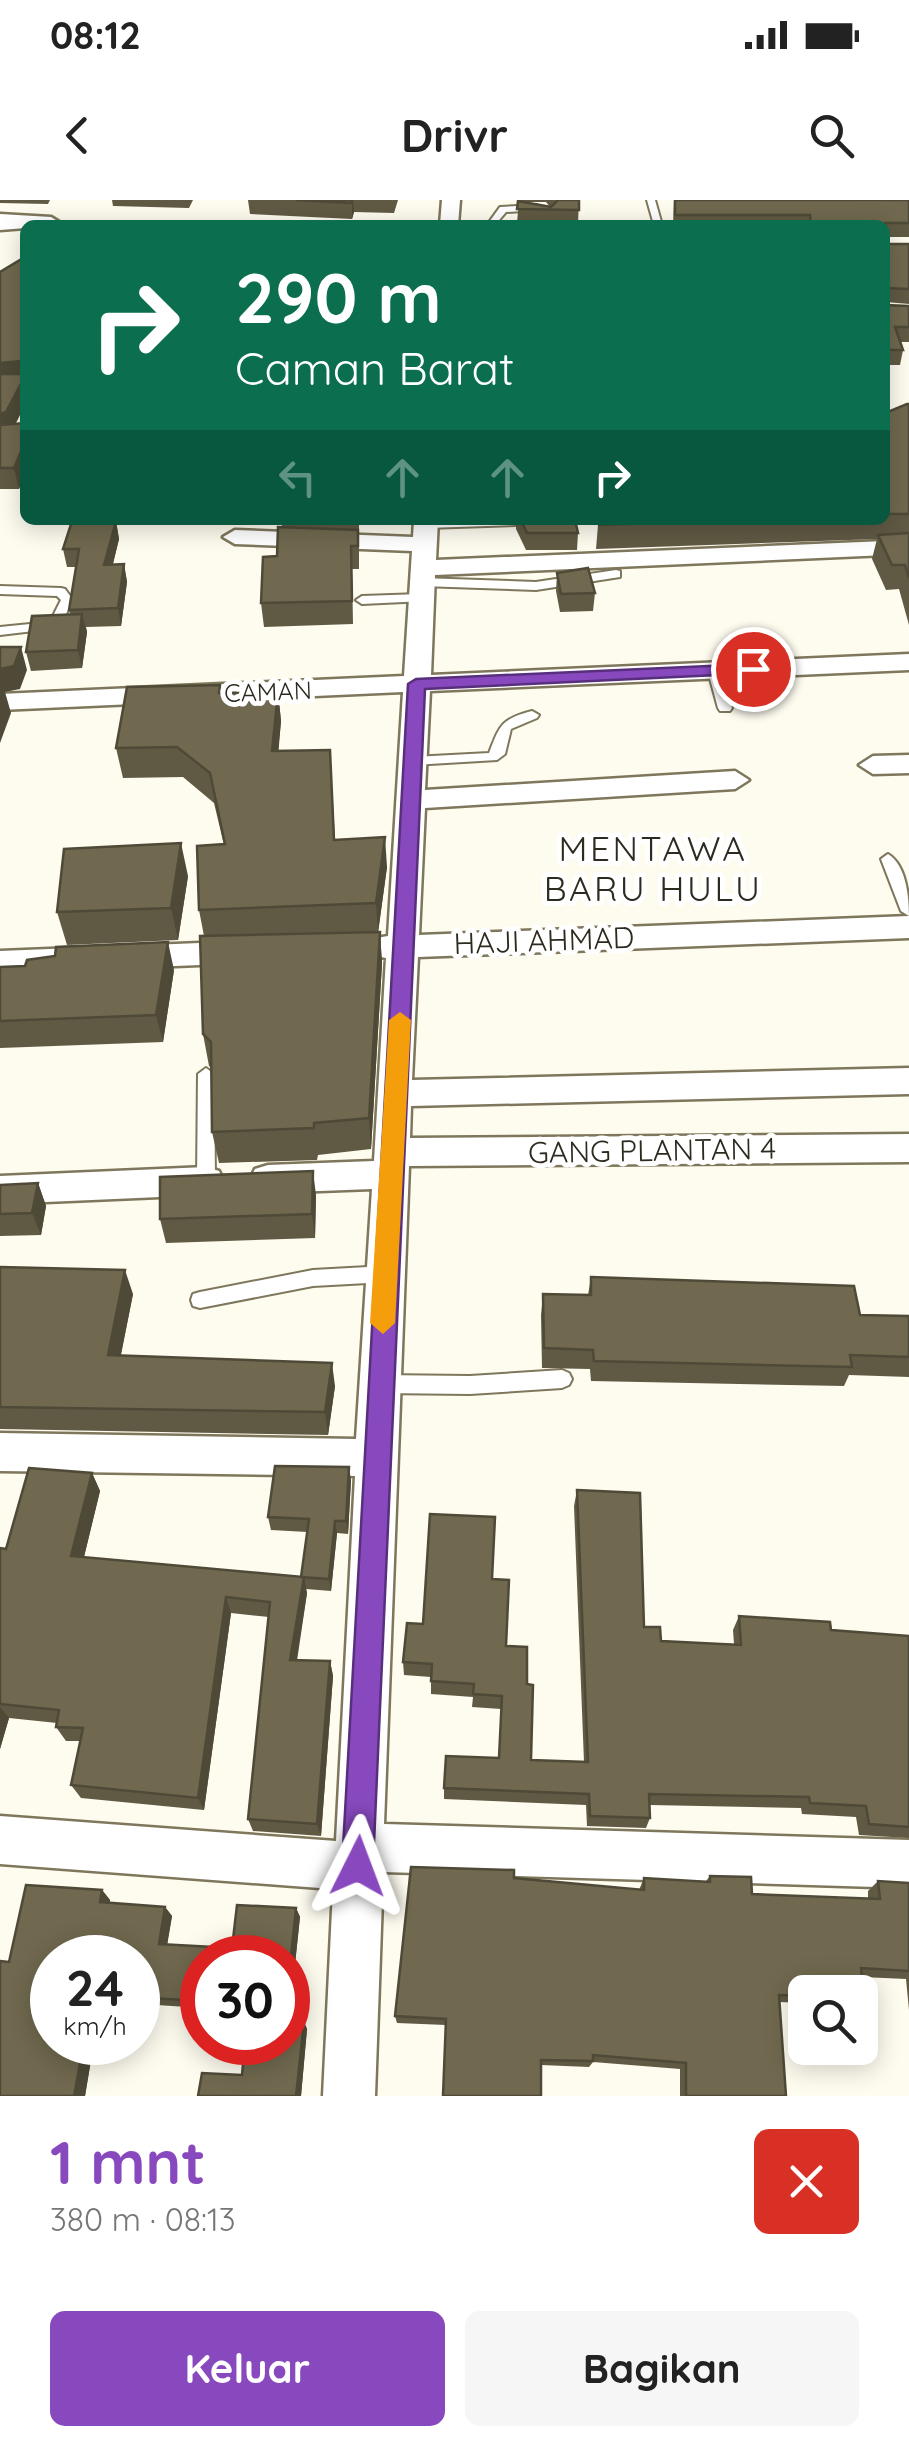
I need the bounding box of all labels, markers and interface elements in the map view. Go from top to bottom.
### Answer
text: 08:12 [50,11,141,59]
text: Drivr [401,107,508,163]
icon: back [50,108,105,163]
icon: search [804,108,859,163]
text: 290 m [235,253,442,341]
icon: right [70,260,200,390]
text: Caman Barat [235,340,514,396]
icon: left [270,450,325,505]
icon: ahead [375,450,430,505]
icon: ahead [480,450,535,505]
icon: right [585,450,640,505]
pin [711,627,796,712]
icon: arrive [726,642,781,697]
street label: CAMAN [224,674,312,708]
district label: MENTAWA BARU HULU [544,826,762,910]
street label: HAJI AHMAD [453,918,635,962]
street label: GANG PLANTAN 4 [528,1129,776,1171]
position arrow [306,1814,410,1918]
speed limit sign: 30 [180,1935,310,2065]
text: 24 [66,1956,124,2019]
map controls [788,1975,878,2065]
button: search [788,1975,878,2065]
text: km/h [63,2010,127,2041]
text: 1 mnt [50,2124,206,2199]
button: close [754,2129,859,2234]
text: 380 m · 08:13 [50,2199,236,2239]
button: Keluar [50,2311,445,2426]
button: Bagikan [465,2311,859,2426]

